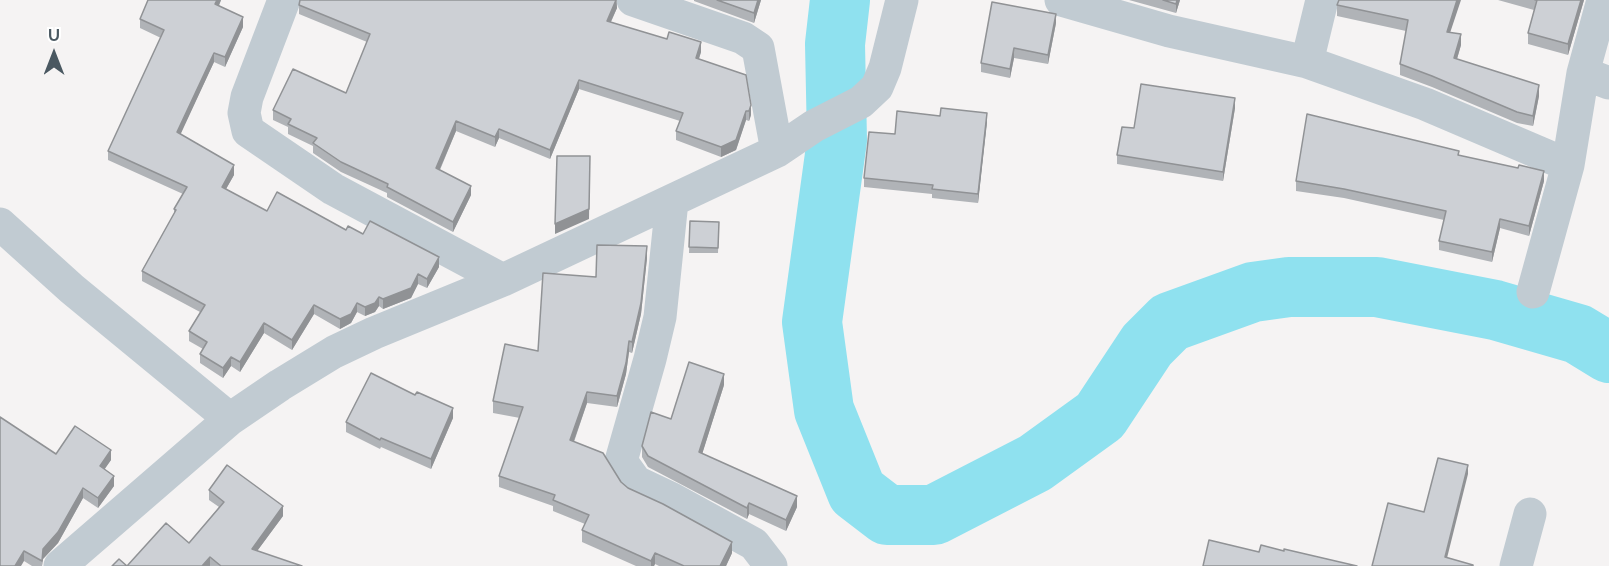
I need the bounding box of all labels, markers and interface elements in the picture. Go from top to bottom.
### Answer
north arrow [24,24,84,84]
text: U [48,26,60,45]

